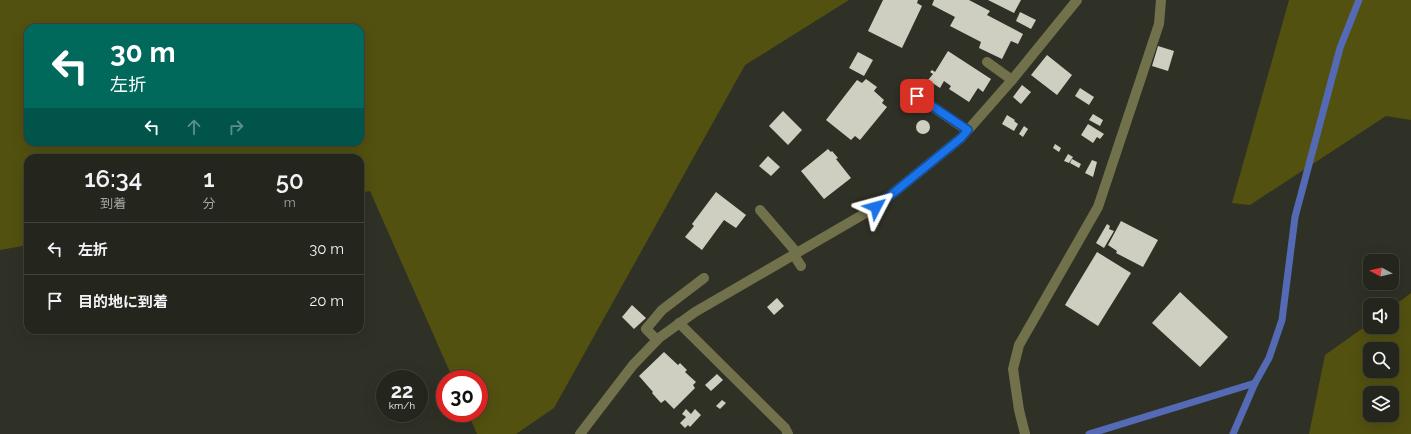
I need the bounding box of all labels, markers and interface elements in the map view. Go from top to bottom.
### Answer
text: 30 m [110,36,176,69]
icon: left [44,40,96,92]
text: 左折 [110,74,146,95]
pin [900,79,934,113]
icon: arrive [906,85,928,107]
icon: left [141,116,163,138]
icon: ahead [183,116,205,138]
icon: right [225,116,247,138]
text: 16:34 [84,164,142,193]
text: 1 [203,164,215,193]
text: 50 [276,166,304,195]
position arrow [855,186,897,228]
text: m [284,195,296,210]
text: 到着 [100,196,126,211]
text: 分 [202,196,215,211]
icon: left [44,238,66,260]
text: 30 m [309,240,344,258]
text: 左折 [78,241,108,259]
north arrow [1363,254,1399,290]
map controls [1363,254,1399,422]
icon: arrive [44,290,66,312]
text: 20 m [309,292,344,310]
text: 目的地に到着 [78,293,168,311]
button: sound [1363,298,1399,334]
button: search [1363,342,1399,378]
speed limit sign: 30 [436,370,488,422]
text: 22 [391,379,413,403]
button: layers [1363,386,1399,422]
text: km/h [389,400,415,411]

